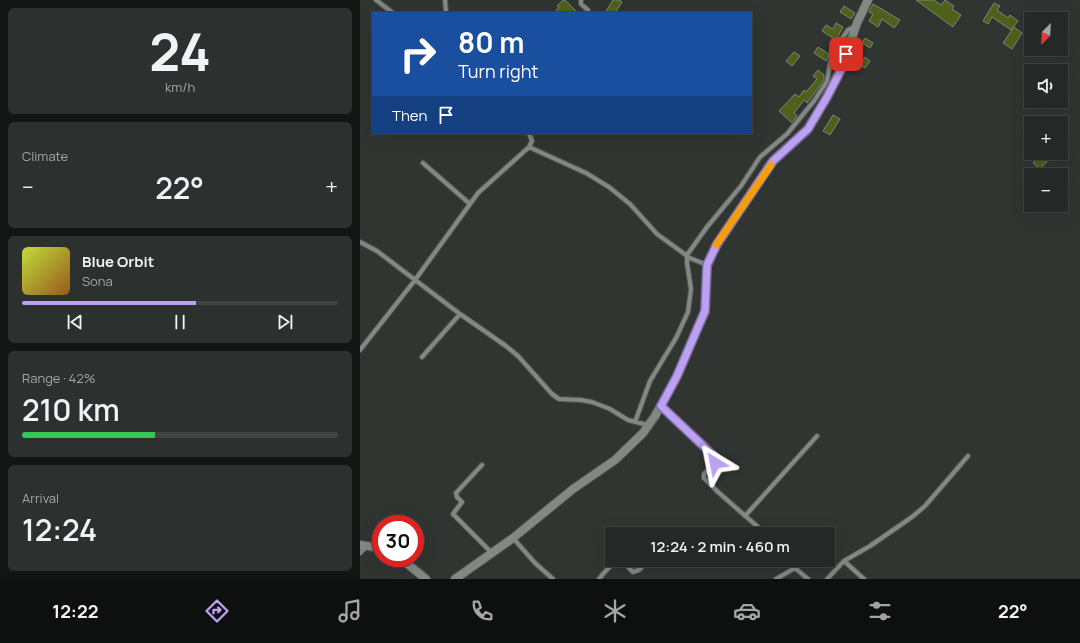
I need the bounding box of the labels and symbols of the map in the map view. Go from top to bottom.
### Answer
north arrow [1024,12,1068,56]
pin [829,37,863,71]
position arrow [694,442,736,484]
speed limit sign: 30 [372,515,424,567]

